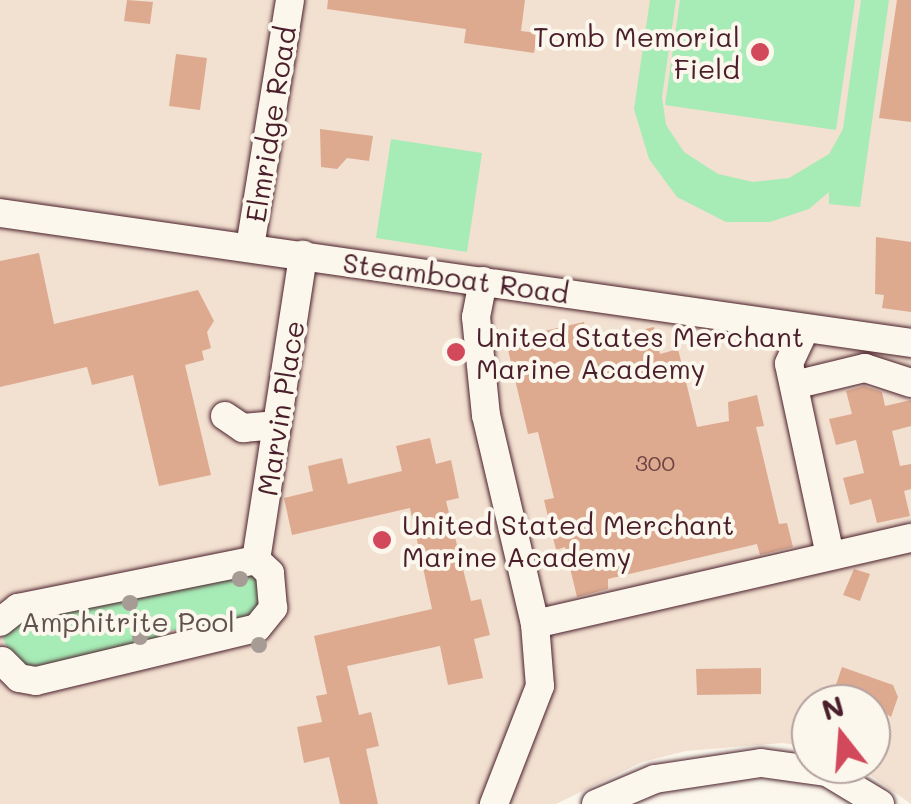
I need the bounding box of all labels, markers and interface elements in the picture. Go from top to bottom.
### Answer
place label: Tomb Memorial Field [533,19,740,85]
street label: Elmridge Road [238,24,302,224]
marker: Tomb Memorial Field [749,41,771,63]
street label: Steamboat Road [341,244,571,310]
street label: Marvin Place [250,318,310,498]
place label: United States Merchant Marine Academy [476,319,804,385]
marker: United States Merchant Marine Academy [445,341,467,363]
house number: 300 [635,450,675,476]
place label: United Stated Merchant Marine Academy [402,507,734,573]
marker: United Stated Merchant Marine Academy [371,529,393,551]
park label: Amphitrite Pool [21,604,235,638]
north arrow [791,684,891,784]
text: N [817,687,848,728]

